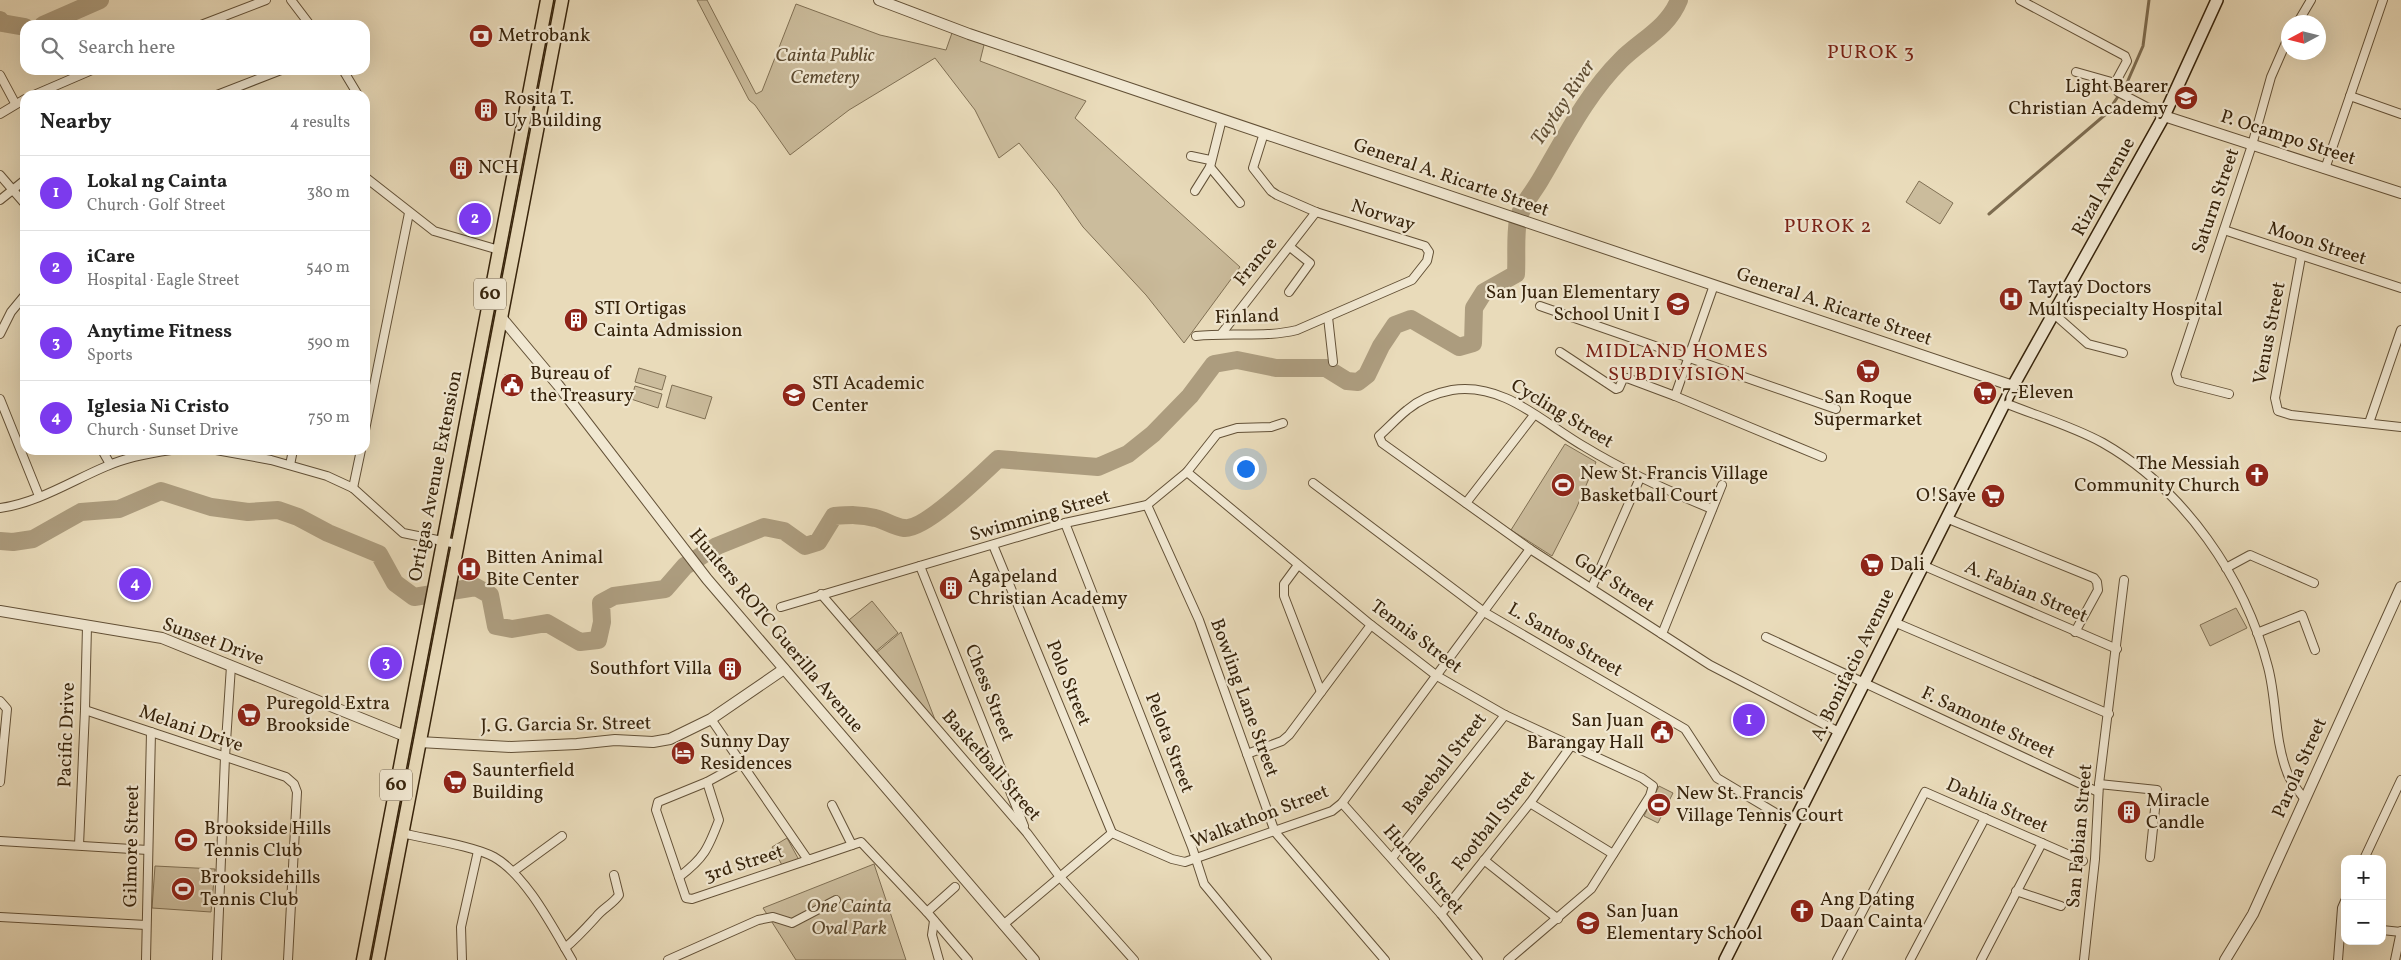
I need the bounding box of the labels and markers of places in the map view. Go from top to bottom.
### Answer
bank icon: Metrobank [468,23,494,49]
place label: Metrobank [498,23,590,49]
place label: Light Bearer Christian Academy [2008,74,2168,122]
school or university icon: Light Bearer Christian Academy [2173,85,2199,111]
place label: Rosita T. Uy Building [504,86,602,134]
building icon: Rosita T. Uy Building [473,97,499,123]
building icon: NCH [448,155,474,181]
place label: NCH [478,155,519,181]
pin: 2 [459,200,491,238]
place label: Taytay Doctors Multispecialty Hospital [2028,275,2223,323]
place label: San Juan Elementary School Unit I [1486,280,1660,328]
hospital icon: Taytay Doctors Multispecialty Hospital [1998,286,2024,312]
school or university icon: San Juan Elementary School Unit I [1665,291,1691,317]
place label: STI Ortigas Cainta Admission [594,296,743,344]
building icon: STI Ortigas Cainta Admission [563,307,589,333]
supermarket icon: San Roque Supermarket [1855,358,1881,384]
place label: Bureau of the Treasury [530,361,634,409]
place label: STI Academic Center [812,371,925,419]
public building icon: Bureau of the Treasury [499,372,525,398]
supermarket icon: 7-Eleven [1972,380,1998,406]
place label: 7-Eleven [2002,380,2074,406]
school or university icon: STI Academic Center [781,382,807,408]
place label: San Roque Supermarket [1813,385,1923,433]
place label: The Messiah Community Church [2074,451,2240,499]
place label: New St. Francis Village Basketball Court [1580,461,1768,509]
church icon: The Messiah Community Church [2244,462,2270,488]
sports icon: New St. Francis Village Basketball Court [1550,472,1576,498]
place label: O!Save [1916,483,1976,509]
supermarket icon: O!Save [1980,483,2006,509]
place label: Bitten Animal Bite Center [486,545,603,593]
supermarket icon: Dali [1859,552,1885,578]
place label: Dali [1890,552,1925,578]
hospital icon: Bitten Animal Bite Center [456,556,482,582]
place label: Agapeland Christian Academy [968,564,1128,612]
pin: 4 [119,565,151,603]
building icon: Agapeland Christian Academy [938,575,964,601]
pin: 3 [370,644,402,682]
place label: Southfort Villa [590,656,712,682]
building icon: Southfort Villa [717,656,743,682]
place label: Puregold Extra Brookside [266,691,390,739]
pin: 1 [1733,701,1765,739]
supermarket icon: Puregold Extra Brookside [236,702,262,728]
place label: San Juan Barangay Hall [1527,708,1644,756]
public building icon: San Juan Barangay Hall [1649,719,1675,745]
place label: Sunny Day Residences [700,729,792,777]
hotel icon: Sunny Day Residences [670,740,696,766]
place label: Saunterfield Building [472,758,575,806]
supermarket icon: Saunterfield Building [442,769,468,795]
place label: New St. Francis Village Tennis Court [1676,781,1844,829]
place label: Miracle Candle [2146,788,2210,836]
sports icon: New St. Francis Village Tennis Court [1646,792,1672,818]
building icon: Miracle Candle [2116,799,2142,825]
place label: Brookside Hills Tennis Club [204,816,331,864]
sports icon: Brookside Hills Tennis Club [173,827,199,853]
place label: Brooksidehills Tennis Club [200,865,320,913]
sports icon: Brooksidehills Tennis Club [170,876,196,902]
place label: Ang Dating Daan Cainta [1820,887,1923,935]
church icon: Ang Dating Daan Cainta [1789,898,1815,924]
place label: San Juan Elementary School [1606,899,1763,947]
school or university icon: San Juan Elementary School [1575,910,1601,936]

